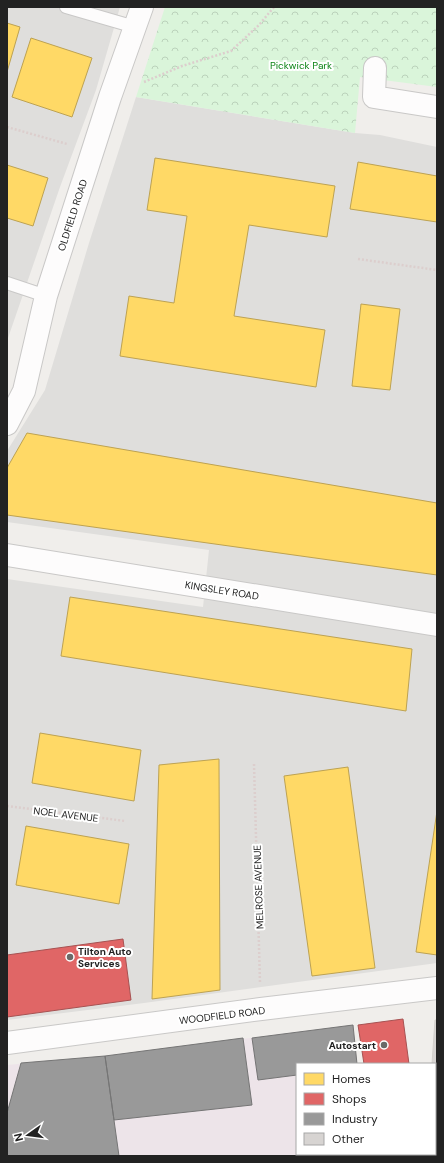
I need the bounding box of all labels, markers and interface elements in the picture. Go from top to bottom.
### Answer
park label: Pickwick Park [270,59,332,72]
street label: OLDFIELD ROAD [55,177,90,253]
street label: KINGSLEY ROAD [184,578,260,603]
street label: NOEL AVENUE [33,804,100,825]
street label: MELROSE AVENUE [251,844,266,929]
place label: Tilton Auto Services [78,945,132,970]
marker: Tilton Auto Services [65,952,75,962]
street label: WOODFIELD ROAD [178,1004,266,1027]
place label: Autostart [329,1039,376,1052]
marker: Autostart [379,1040,389,1050]
legend [296,1063,436,1155]
text: Homes [332,1071,371,1087]
text: Shops [332,1091,367,1107]
text: Industry [332,1111,378,1127]
north arrow [8,1115,48,1155]
text: Other [332,1131,365,1147]
text: N [11,1132,26,1143]

